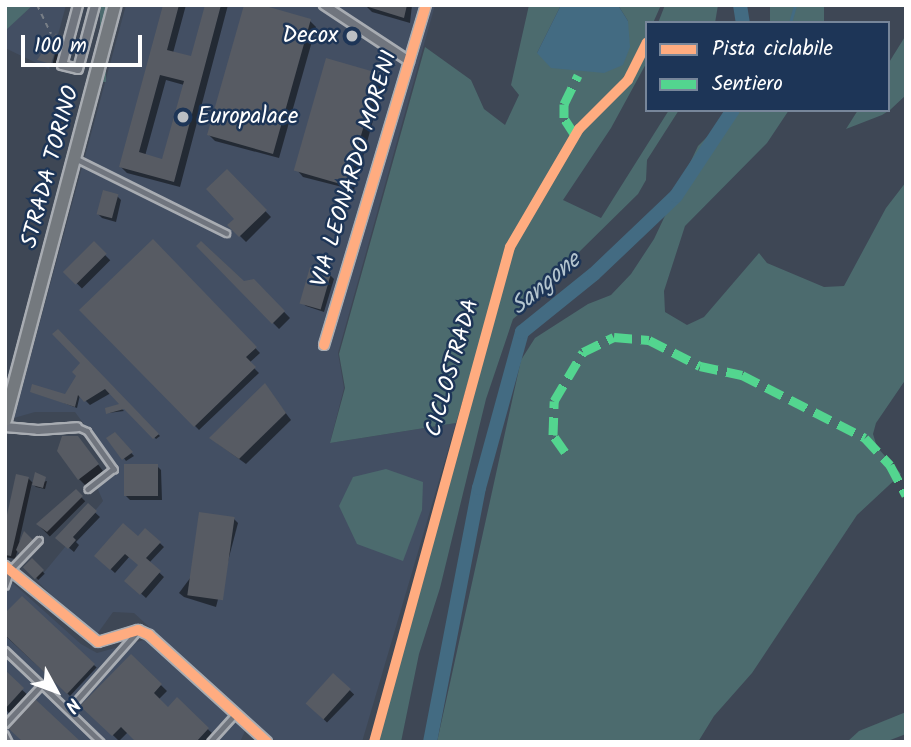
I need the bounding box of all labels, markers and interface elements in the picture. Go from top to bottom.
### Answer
scale bar [24,21,145,65]
legend [645,21,890,112]
place label: Decox [282,22,338,50]
marker: Decox [344,28,360,44]
text: 100 m [34,30,87,63]
text: Pista ciclabile [712,33,833,66]
street label: VIA LEONARDO MORENI [306,48,404,290]
text: Sentiero [712,68,783,101]
street label: STRADA TORINO [16,83,86,251]
place label: Europalace [197,103,298,131]
marker: Europalace [175,109,191,125]
water label: Sangone [505,246,587,322]
street label: CICLOSTRADA [420,296,486,440]
north arrow [21,656,91,726]
text: N [57,690,87,719]

